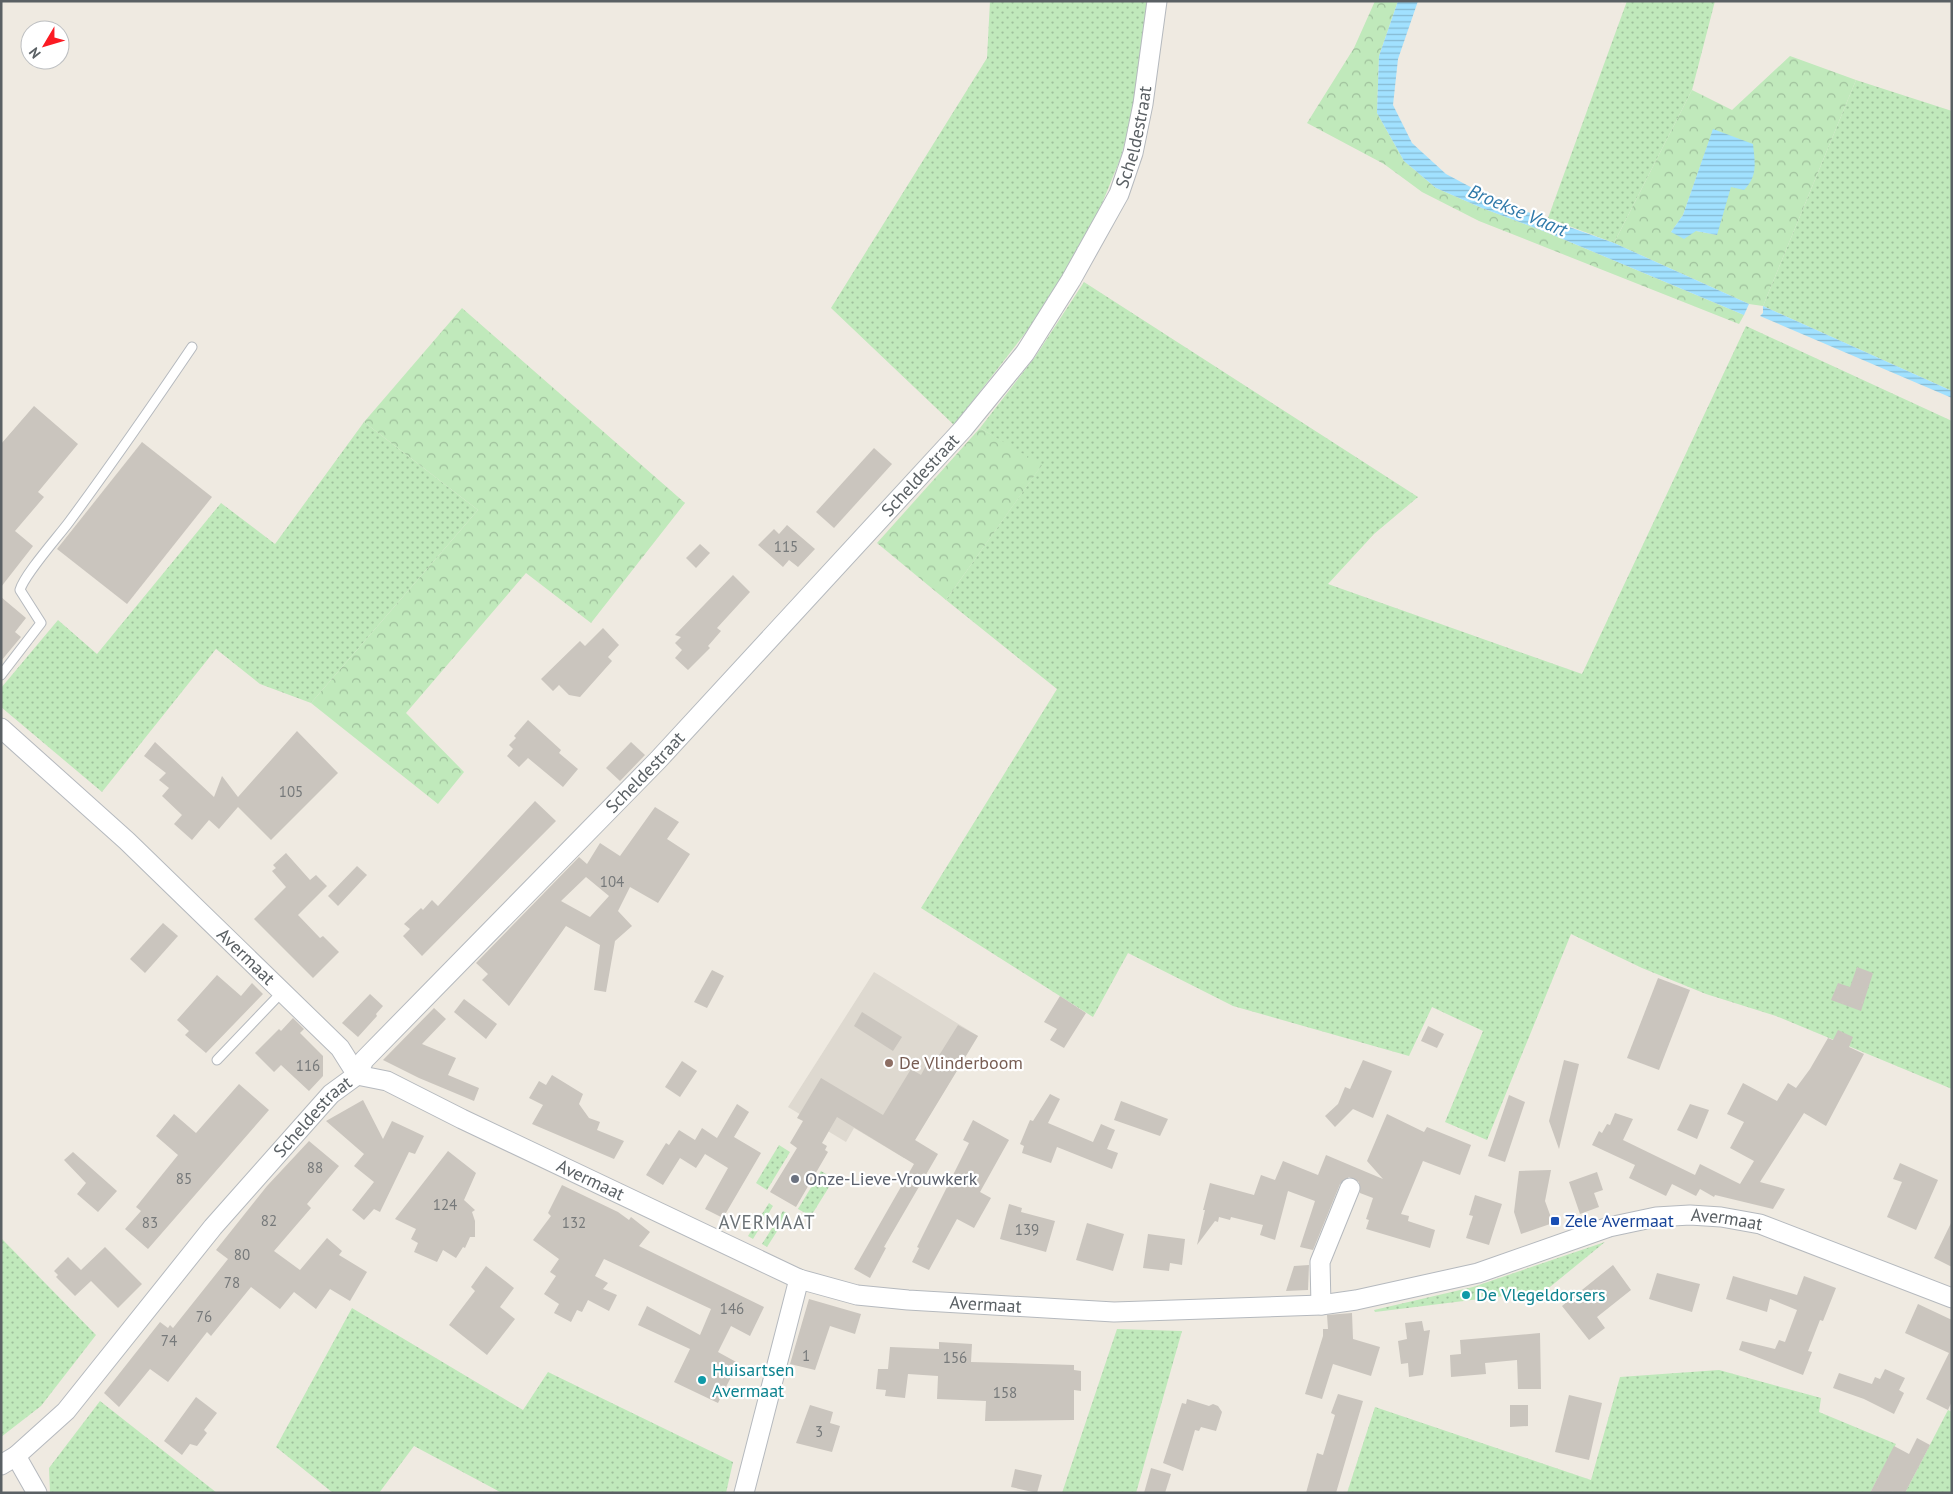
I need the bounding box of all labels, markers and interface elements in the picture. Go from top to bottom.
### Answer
north arrow [20,20,70,70]
text: N [25,44,45,62]
street label: Scheldestraat [1110,84,1156,191]
water label: Broekse Vaart [1465,178,1572,242]
street label: Scheldestraat [876,429,964,521]
house number: 115 [774,537,798,556]
street label: Scheldestraat [600,727,689,818]
house number: 105 [279,782,303,801]
house number: 104 [600,872,624,891]
street label: Avermaat [212,923,280,990]
place label: De Vlinderboom [899,1051,1023,1074]
house number: 116 [296,1056,320,1075]
marker: De Vlinderboom [883,1057,895,1069]
street label: Scheldestraat [268,1071,356,1162]
street label: Avermaat [553,1154,628,1205]
house number: 88 [307,1158,323,1177]
place label: Onze-Lieve-Vrouwkerk [805,1167,978,1190]
house number: 85 [176,1169,192,1188]
marker: Onze-Lieve-Vrouwkerk [789,1173,801,1185]
house number: 124 [433,1195,457,1214]
street label: Avermaat [1690,1203,1765,1235]
place label: Zele Avermaat [1565,1209,1674,1232]
district label: AVERMAAT [718,1210,816,1234]
house number: 82 [261,1211,277,1230]
house number: 83 [142,1213,158,1232]
house number: 132 [562,1213,586,1232]
marker: Zele Avermaat [1549,1215,1561,1227]
house number: 139 [1015,1220,1039,1239]
house number: 80 [234,1245,250,1264]
house number: 78 [224,1273,240,1292]
place label: De Vlegeldorsers [1476,1283,1606,1306]
marker: De Vlegeldorsers [1460,1289,1472,1301]
street label: Avermaat [949,1290,1022,1318]
house number: 146 [720,1299,744,1318]
house number: 76 [196,1307,212,1326]
house number: 74 [161,1331,177,1350]
house number: 1 [802,1346,810,1365]
house number: 156 [943,1348,967,1367]
place label: Huisartsen Avermaat [712,1358,794,1402]
marker: Huisartsen Avermaat [696,1374,708,1386]
house number: 158 [993,1383,1017,1402]
house number: 3 [815,1422,823,1441]

